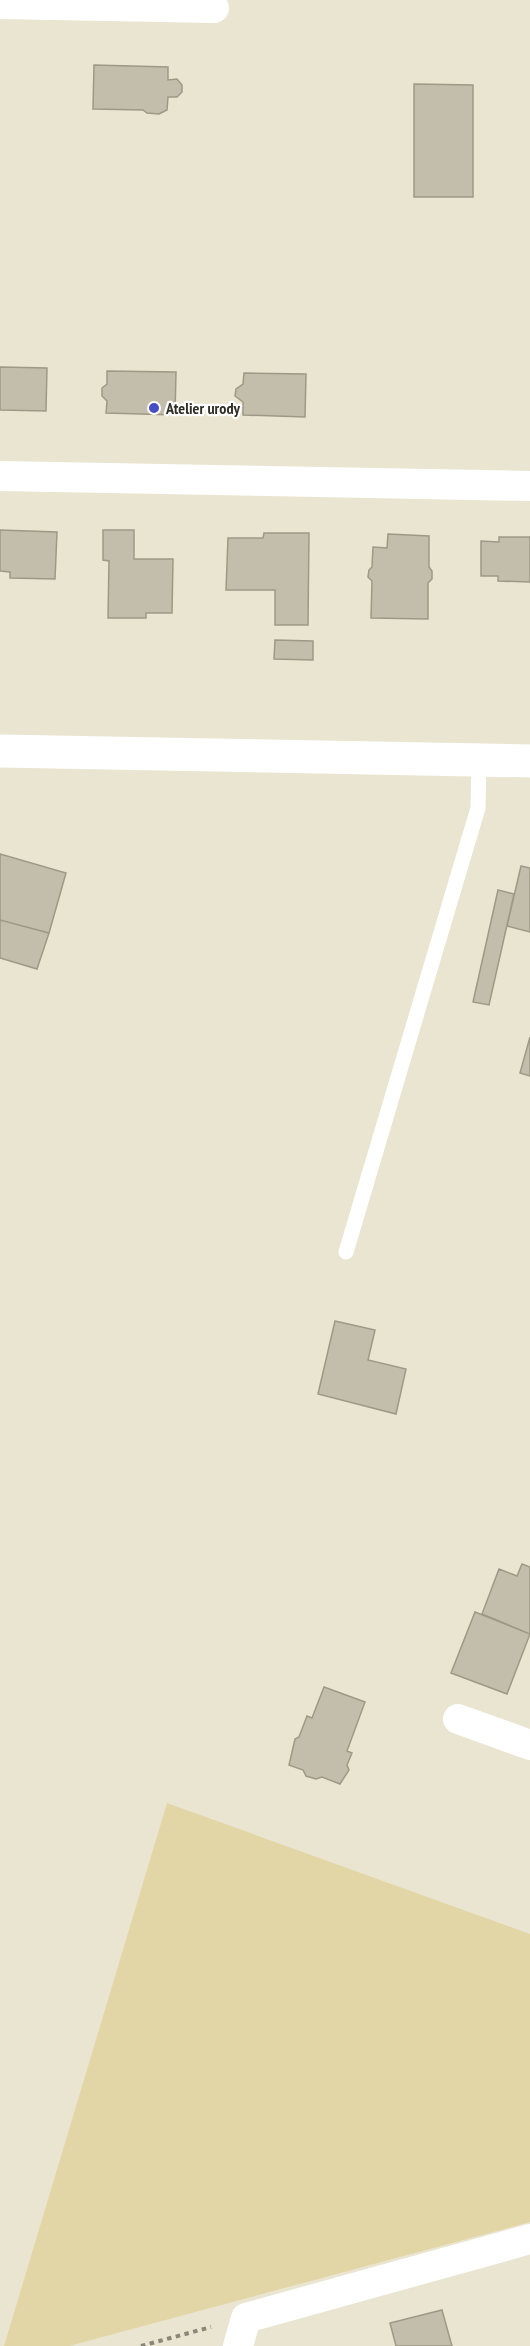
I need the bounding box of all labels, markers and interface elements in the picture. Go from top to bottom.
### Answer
place label: Atelier urody [165,398,241,418]
marker: Atelier urody [147,401,161,415]

